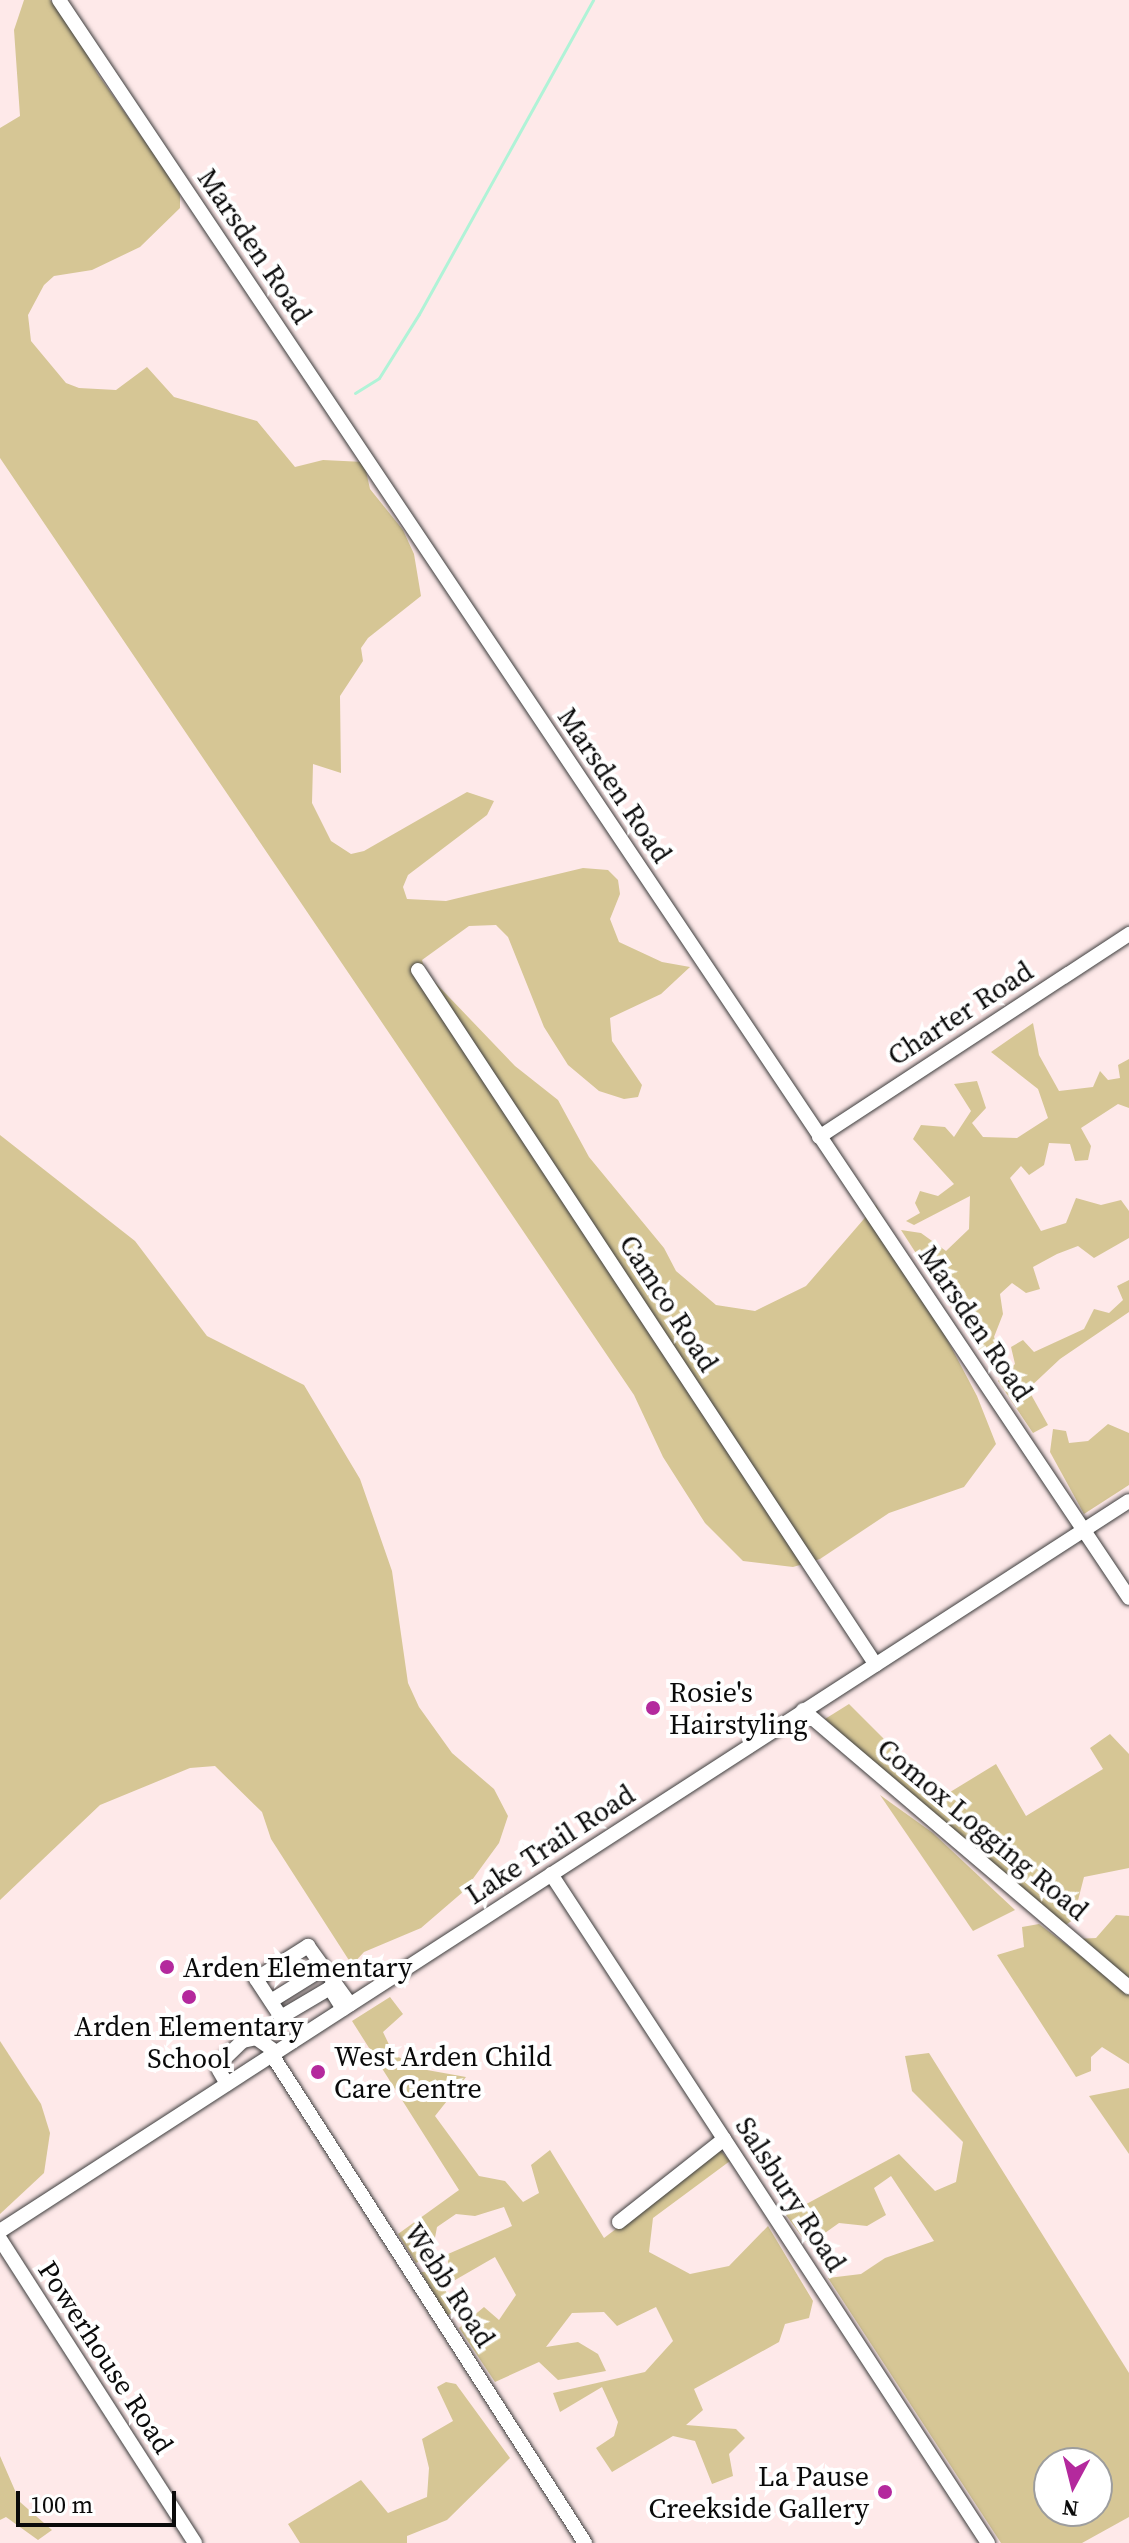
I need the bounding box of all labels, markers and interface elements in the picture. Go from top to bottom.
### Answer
street label: Marsden Road [191,162,319,330]
street label: Marsden Road [551,701,679,869]
street label: Charter Road [881,954,1039,1072]
street label: Camco Road [612,1228,726,1378]
street label: Marsden Road [912,1239,1040,1407]
place label: Rosie's Hairstyling [669,1675,808,1741]
marker: Rosie's Hairstyling [644,1699,662,1717]
street label: Comox Logging Road [871,1731,1095,1927]
street label: Lake Trail Road [459,1777,641,1911]
place label: Arden Elementary [183,1950,412,1984]
marker: Arden Elementary [158,1958,176,1976]
marker: Arden Elementary School [180,1988,198,2006]
place label: Arden Elementary School [74,2009,304,2075]
place label: West Arden Child Care Centre [334,2039,552,2105]
marker: West Arden Child Care Centre [309,2063,327,2081]
street label: Salsbury Road [729,2110,853,2278]
street label: Webb Road [398,2217,502,2353]
street label: Powerhouse Road [31,2255,181,2459]
north arrow [1033,2447,1113,2527]
place label: La Pause Creekside Gallery [649,2459,869,2525]
scale bar [20,2475,180,2525]
marker: La Pause Creekside Gallery [876,2483,894,2501]
text: 100 m [30,2488,93,2521]
text: N [1061,2493,1080,2525]

